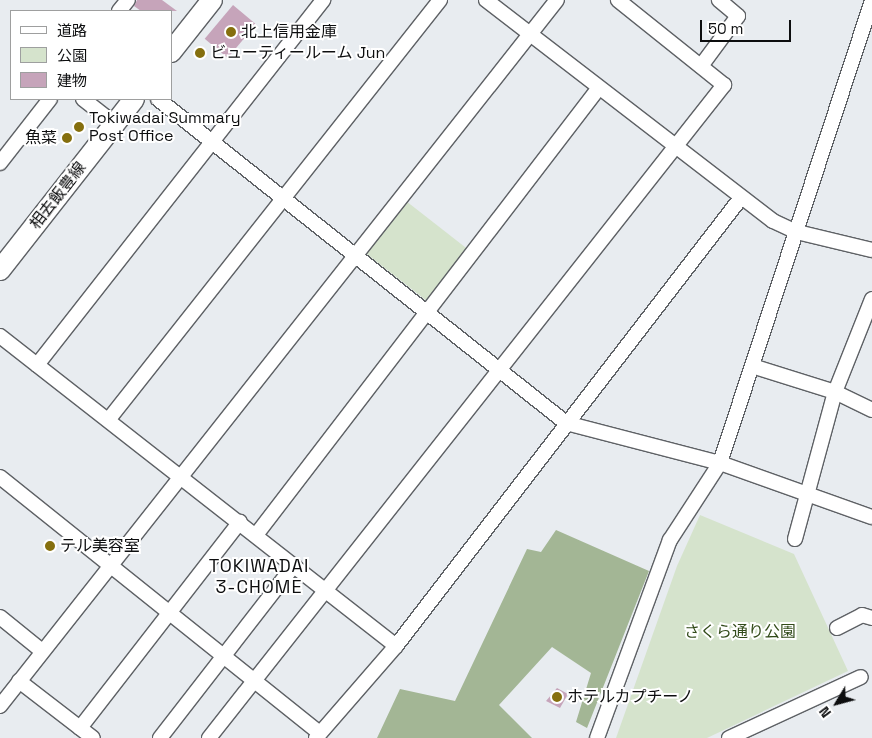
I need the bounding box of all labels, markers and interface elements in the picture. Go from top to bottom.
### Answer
legend [10,10,172,100]
scale bar [702,10,793,42]
text: 50 m [708,19,743,38]
text: 道路 [57,21,87,40]
place label: 北上信用金庫 [241,22,337,42]
marker: 北上信用金庫 [225,26,237,38]
place label: ビューティールーム Jun [210,43,387,63]
text: 公園 [57,46,87,65]
marker: ビューティールーム Jun [194,47,206,59]
text: 建物 [57,71,87,90]
place label: Tokiwadai Summary Post Office [89,108,241,146]
marker: Tokiwadai Summary Post Office [73,121,85,133]
place label: 魚菜 [25,128,57,148]
marker: 魚菜 [61,132,73,144]
street label: 相去飯豊線 [26,159,90,233]
place label: テル美容室 [60,536,140,556]
marker: テル美容室 [44,540,56,552]
district label: TOKIWADAI 3-CHOME [208,556,310,598]
park label: さくら通り公園 [684,622,796,642]
north arrow [812,678,862,728]
place label: ホテルカプチーノ [567,687,695,707]
marker: ホテルカプチーノ [551,691,563,703]
text: N [815,703,835,721]

